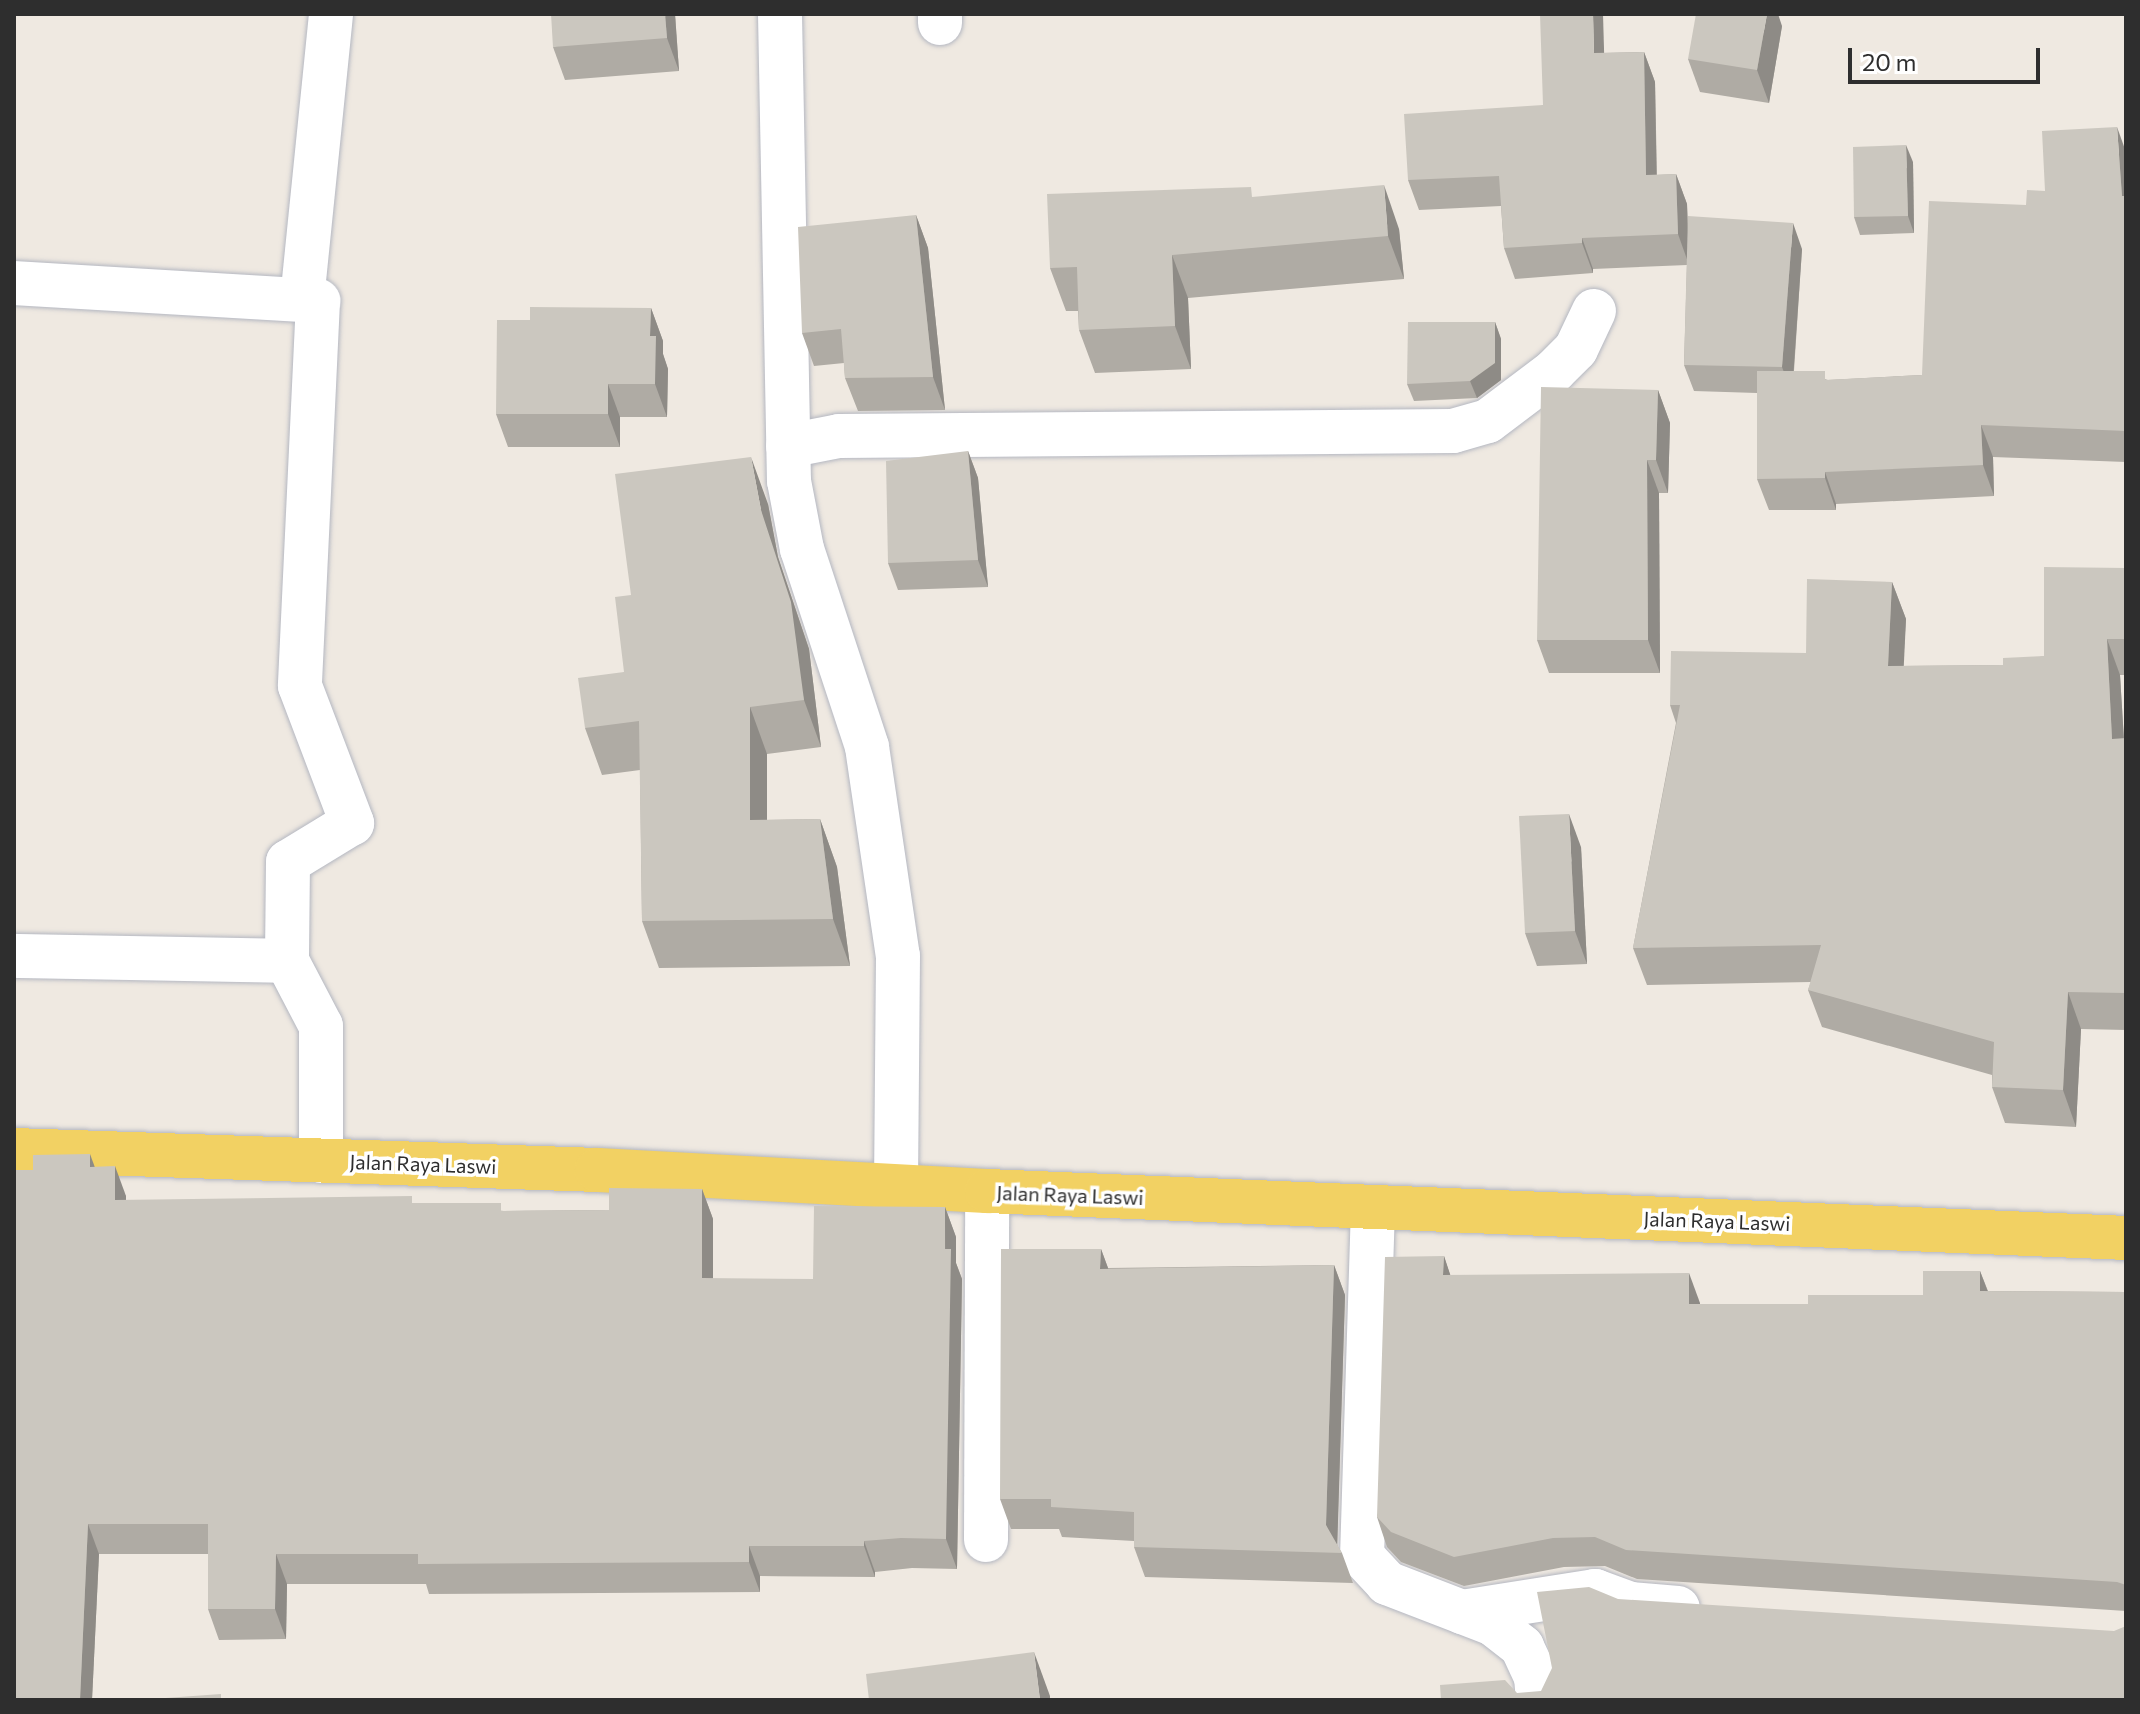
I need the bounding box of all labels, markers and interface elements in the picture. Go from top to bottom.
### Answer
scale bar [1852,32,2044,82]
text: 20 m [1862,47,1916,76]
street label: Jalan Raya Laswi [349,1149,497,1179]
street label: Jalan Raya Laswi [996,1180,1144,1210]
street label: Jalan Raya Laswi [1643,1206,1791,1236]

